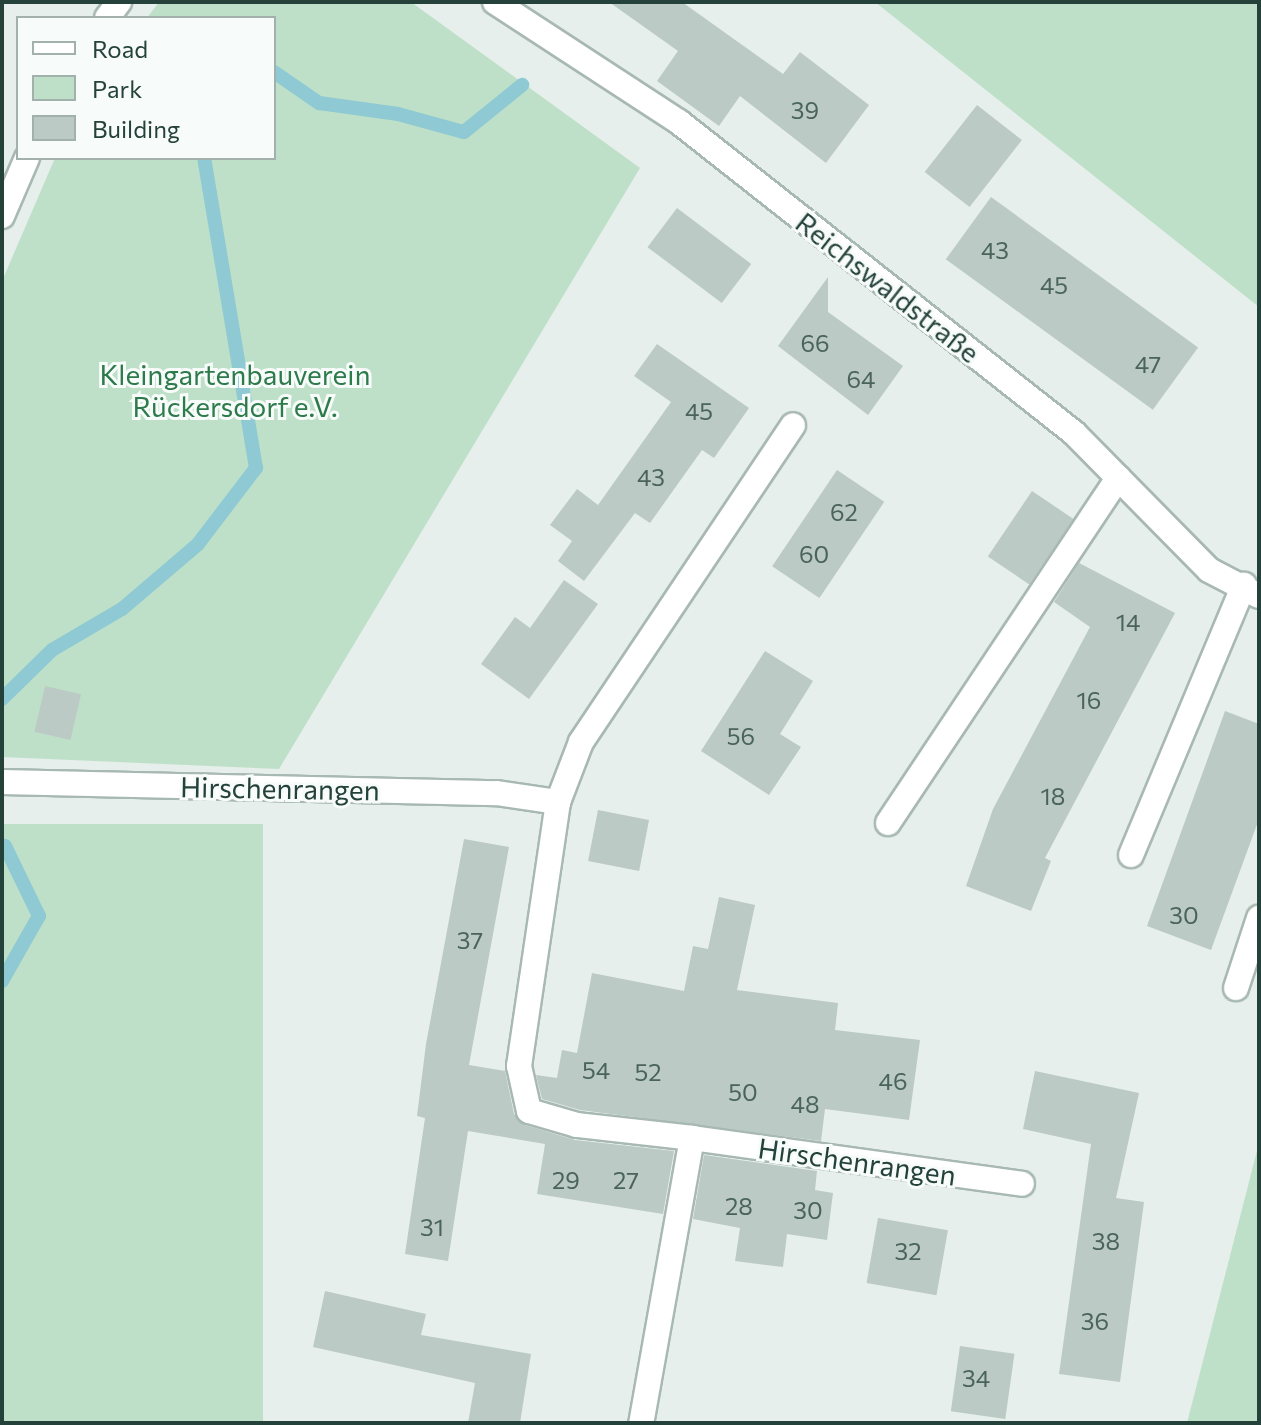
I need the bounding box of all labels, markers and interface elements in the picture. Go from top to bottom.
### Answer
legend [16,16,276,160]
text: Road [92,34,148,63]
text: Park [92,74,142,103]
house number: 39 [791,96,819,124]
text: Building [92,114,180,143]
street label: Reichswaldstraße [790,205,986,369]
house number: 43 [981,236,1009,264]
house number: 45 [1040,271,1068,299]
house number: 66 [800,329,830,357]
house number: 47 [1135,350,1161,378]
park label: Kleingartenbauverein Rückersdorf e.V. [100,357,370,423]
house number: 64 [847,365,875,393]
house number: 45 [685,397,713,425]
house number: 43 [637,463,665,491]
house number: 62 [830,498,858,526]
house number: 60 [799,540,829,568]
house number: 14 [1116,608,1140,636]
house number: 16 [1077,686,1101,714]
house number: 56 [727,722,755,750]
street label: Hirschenrangen [180,769,380,807]
house number: 18 [1041,782,1065,810]
house number: 30 [1169,901,1199,929]
house number: 37 [457,926,483,954]
house number: 54 [582,1056,610,1084]
house number: 52 [634,1058,662,1086]
house number: 46 [879,1067,907,1095]
house number: 50 [728,1078,758,1106]
house number: 48 [791,1090,819,1118]
street label: Hirschenrangen [756,1130,958,1192]
house number: 29 [552,1166,580,1194]
house number: 27 [613,1166,639,1194]
house number: 28 [725,1192,753,1220]
house number: 30 [793,1196,823,1224]
house number: 31 [420,1213,444,1241]
house number: 38 [1092,1227,1120,1255]
house number: 32 [895,1237,921,1265]
house number: 36 [1081,1307,1109,1335]
house number: 34 [962,1364,990,1392]

